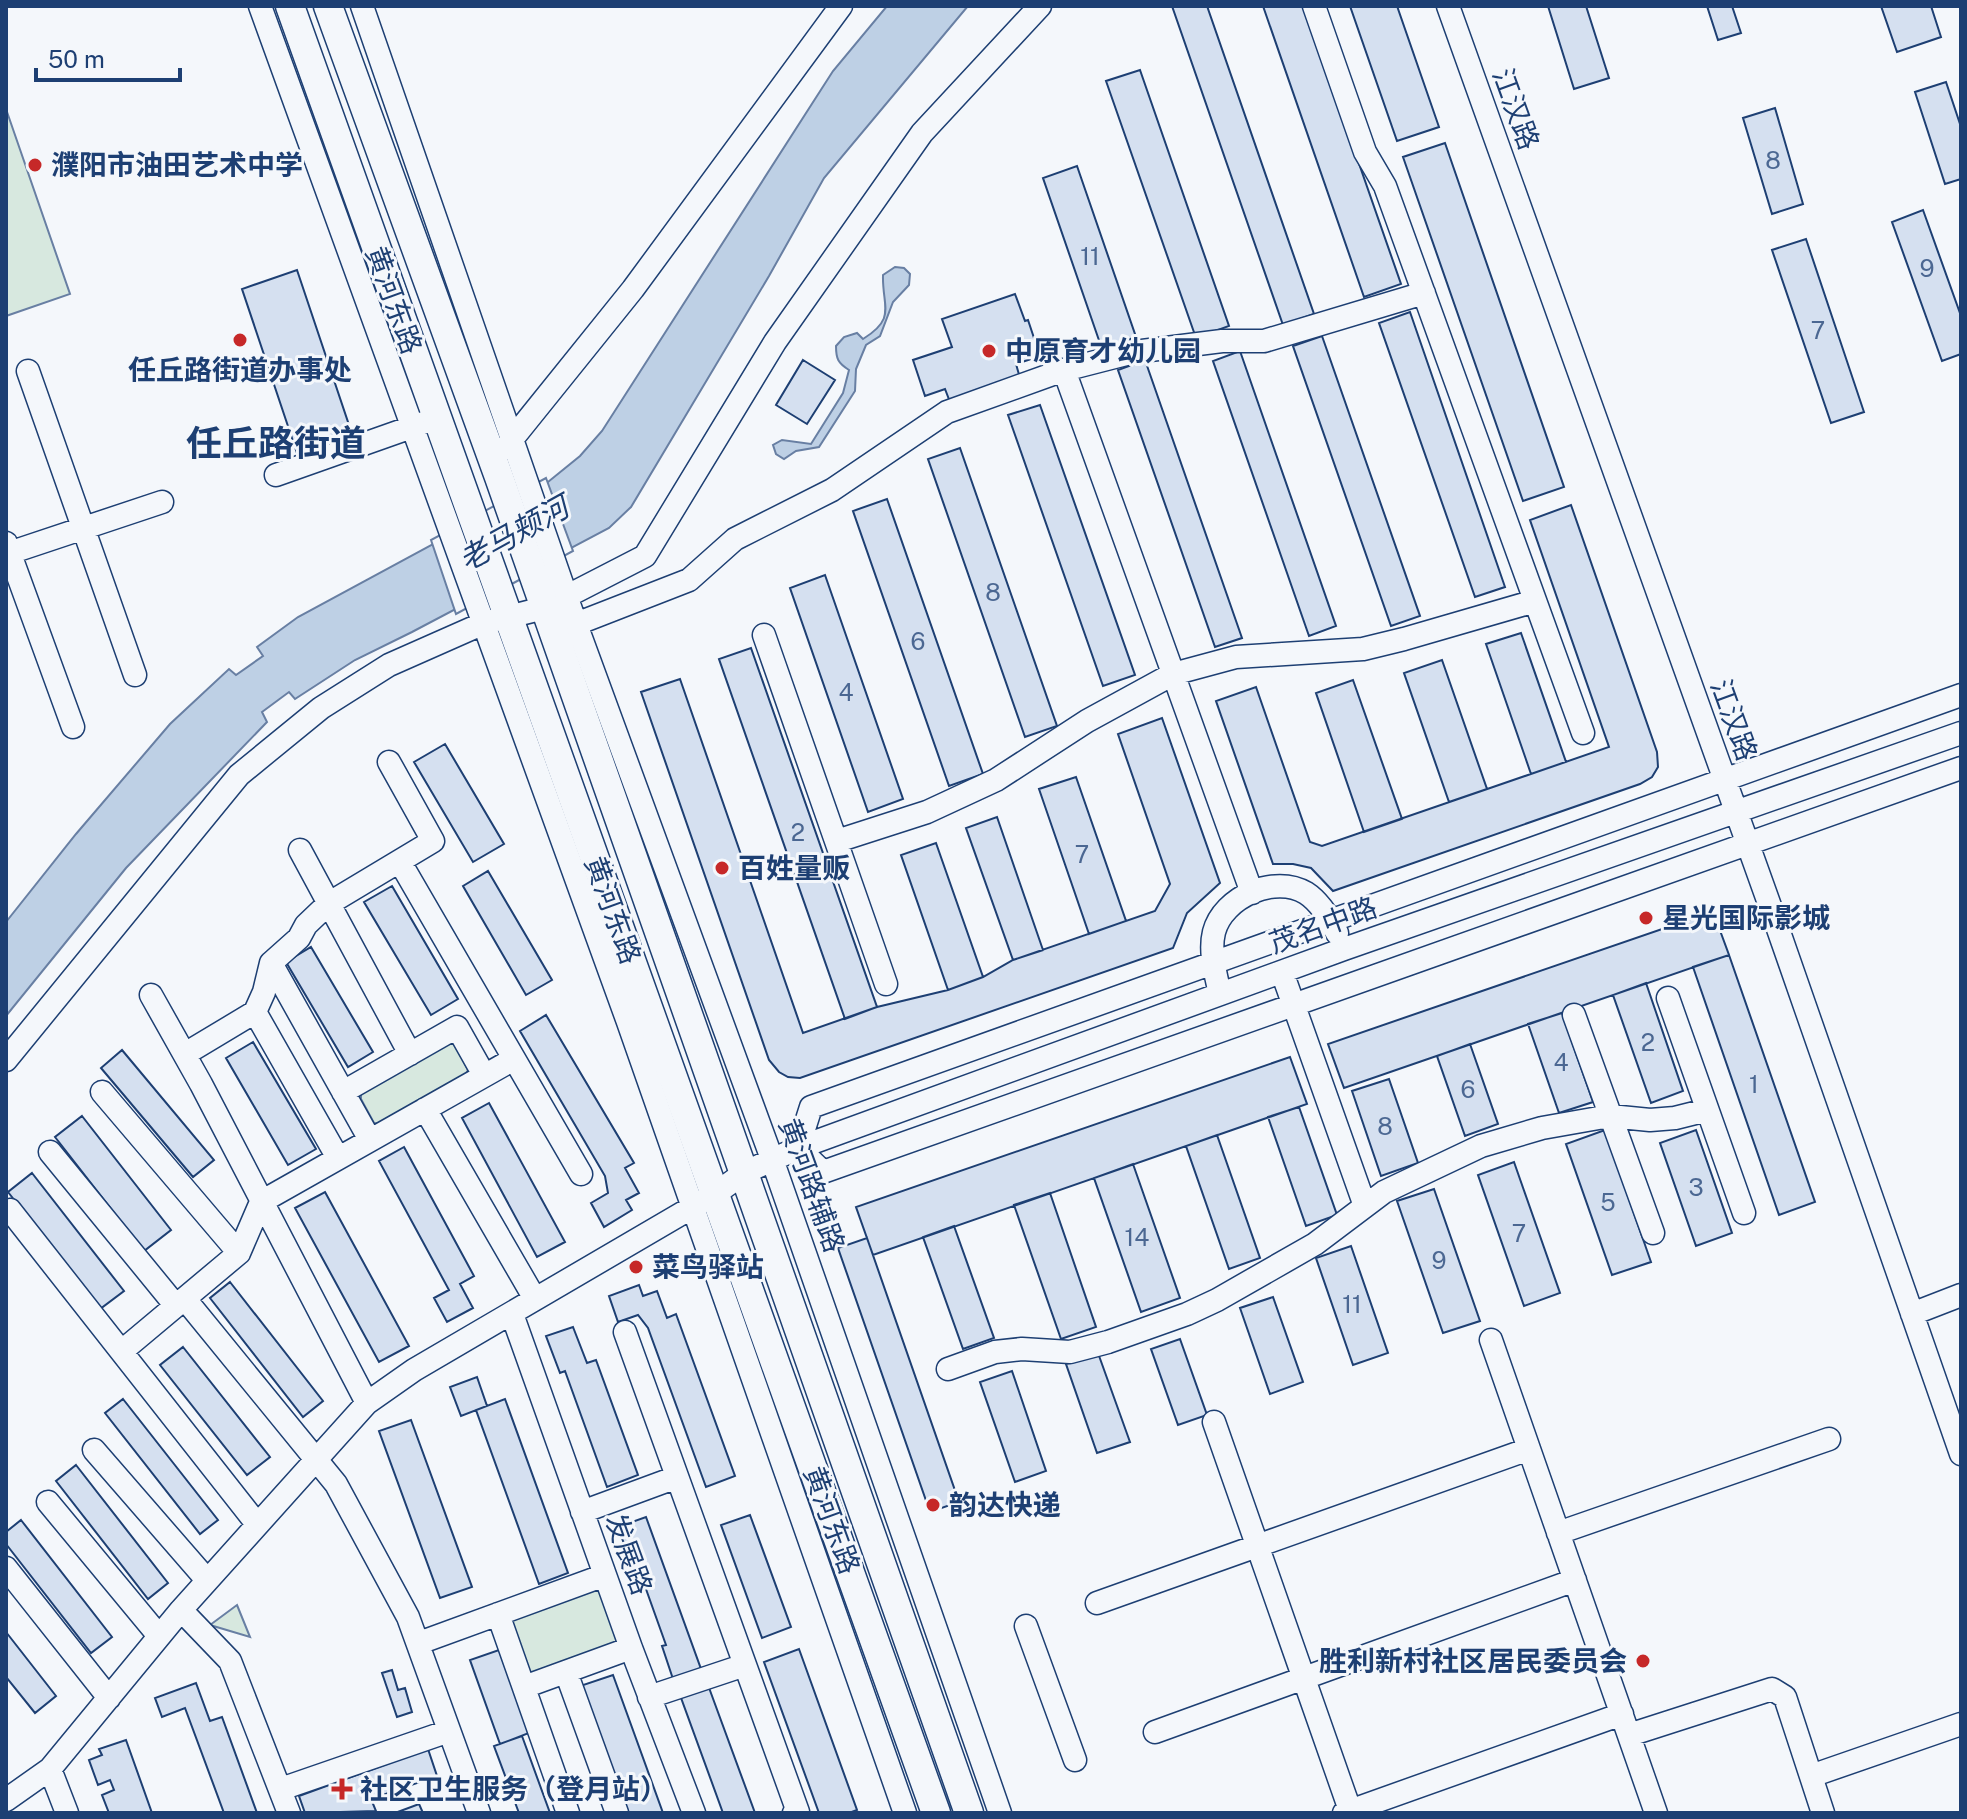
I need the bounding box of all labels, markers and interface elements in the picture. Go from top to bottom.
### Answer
scale bar [36,32,180,82]
text: 50 m [48,45,105,73]
street label: 江汉路 [1487,64,1546,154]
house number: 8 [1765,146,1781,174]
place label: 濮阳市油田艺术中学 [51,148,303,181]
marker: 濮阳市油田艺术中学 [26,156,44,174]
street label: 黄河东路 [360,242,429,358]
house number: 11 [1080,242,1100,270]
house number: 9 [1920,254,1935,282]
house number: 7 [1811,316,1825,344]
marker: 任丘路街道办事处 [231,331,249,349]
place label: 中原育才幼儿园 [1005,334,1201,367]
marker: 中原育才幼儿园 [980,342,998,360]
place label: 任丘路街道办事处 [128,353,352,386]
district label: 任丘路街道 [186,422,366,464]
water label: 老马颊河 [452,486,579,578]
house number: 8 [985,578,1001,606]
house number: 6 [911,627,925,655]
street label: 江汉路 [1705,675,1764,765]
house number: 4 [838,678,854,706]
house number: 2 [791,818,805,846]
house number: 7 [1075,840,1089,868]
place label: 百姓量贩 [738,851,850,884]
street label: 黄河东路 [579,852,648,968]
marker: 百姓量贩 [713,859,731,877]
street label: 茂名中路 [1265,890,1381,959]
place label: 星光国际影城 [1662,901,1830,934]
marker: 星光国际影城 [1637,909,1655,927]
house number: 2 [1641,1028,1655,1056]
house number: 4 [1553,1048,1569,1076]
house number: 1 [1749,1070,1759,1098]
house number: 6 [1461,1075,1475,1103]
house number: 8 [1377,1112,1393,1140]
street label: 黄河路辅路 [773,1113,852,1256]
house number: 3 [1688,1173,1704,1201]
house number: 5 [1600,1188,1616,1216]
house number: 7 [1512,1219,1526,1247]
house number: 14 [1125,1223,1149,1251]
house number: 9 [1432,1246,1447,1274]
place label: 菜鸟驿站 [652,1250,764,1283]
marker: 菜鸟驿站 [627,1258,645,1276]
house number: 11 [1342,1290,1362,1318]
street label: 黄河东路 [798,1462,867,1578]
place label: 韵达快递 [949,1488,1061,1521]
marker: 韵达快递 [924,1496,942,1514]
street label: 发展路 [600,1509,659,1599]
place label: 胜利新村社区居民委员会 [1319,1644,1627,1677]
marker: 胜利新村社区居民委员会 [1634,1652,1652,1670]
place label: 社区卫生服务（登月站） [360,1772,668,1805]
marker: 社区卫生服务（登月站） [331,1778,353,1800]

